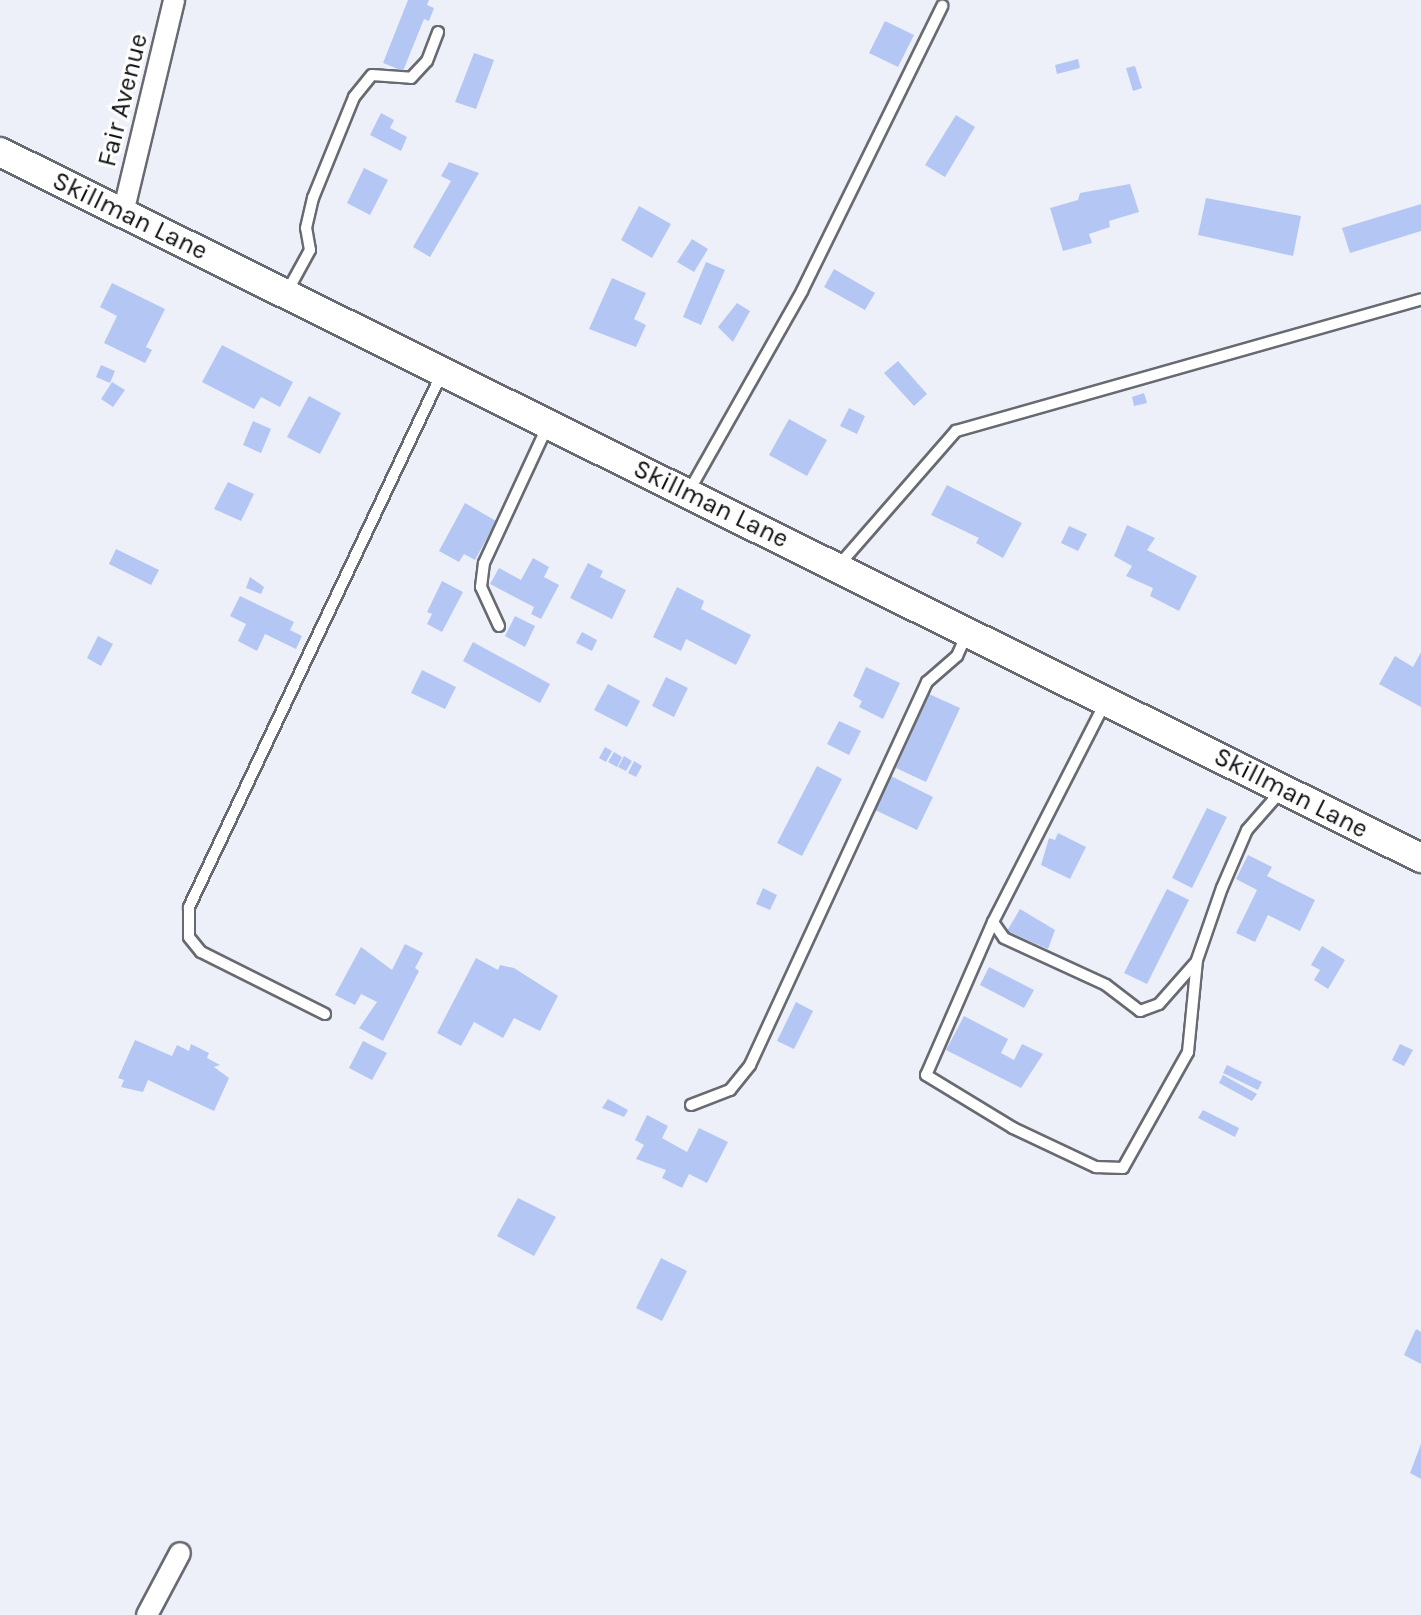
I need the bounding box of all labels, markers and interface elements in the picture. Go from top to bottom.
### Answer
street label: Fair Avenue [91,30,155,170]
street label: Skillman Lane [47,165,213,267]
street label: Skillman Lane [628,453,794,555]
street label: Skillman Lane [1209,741,1373,845]

